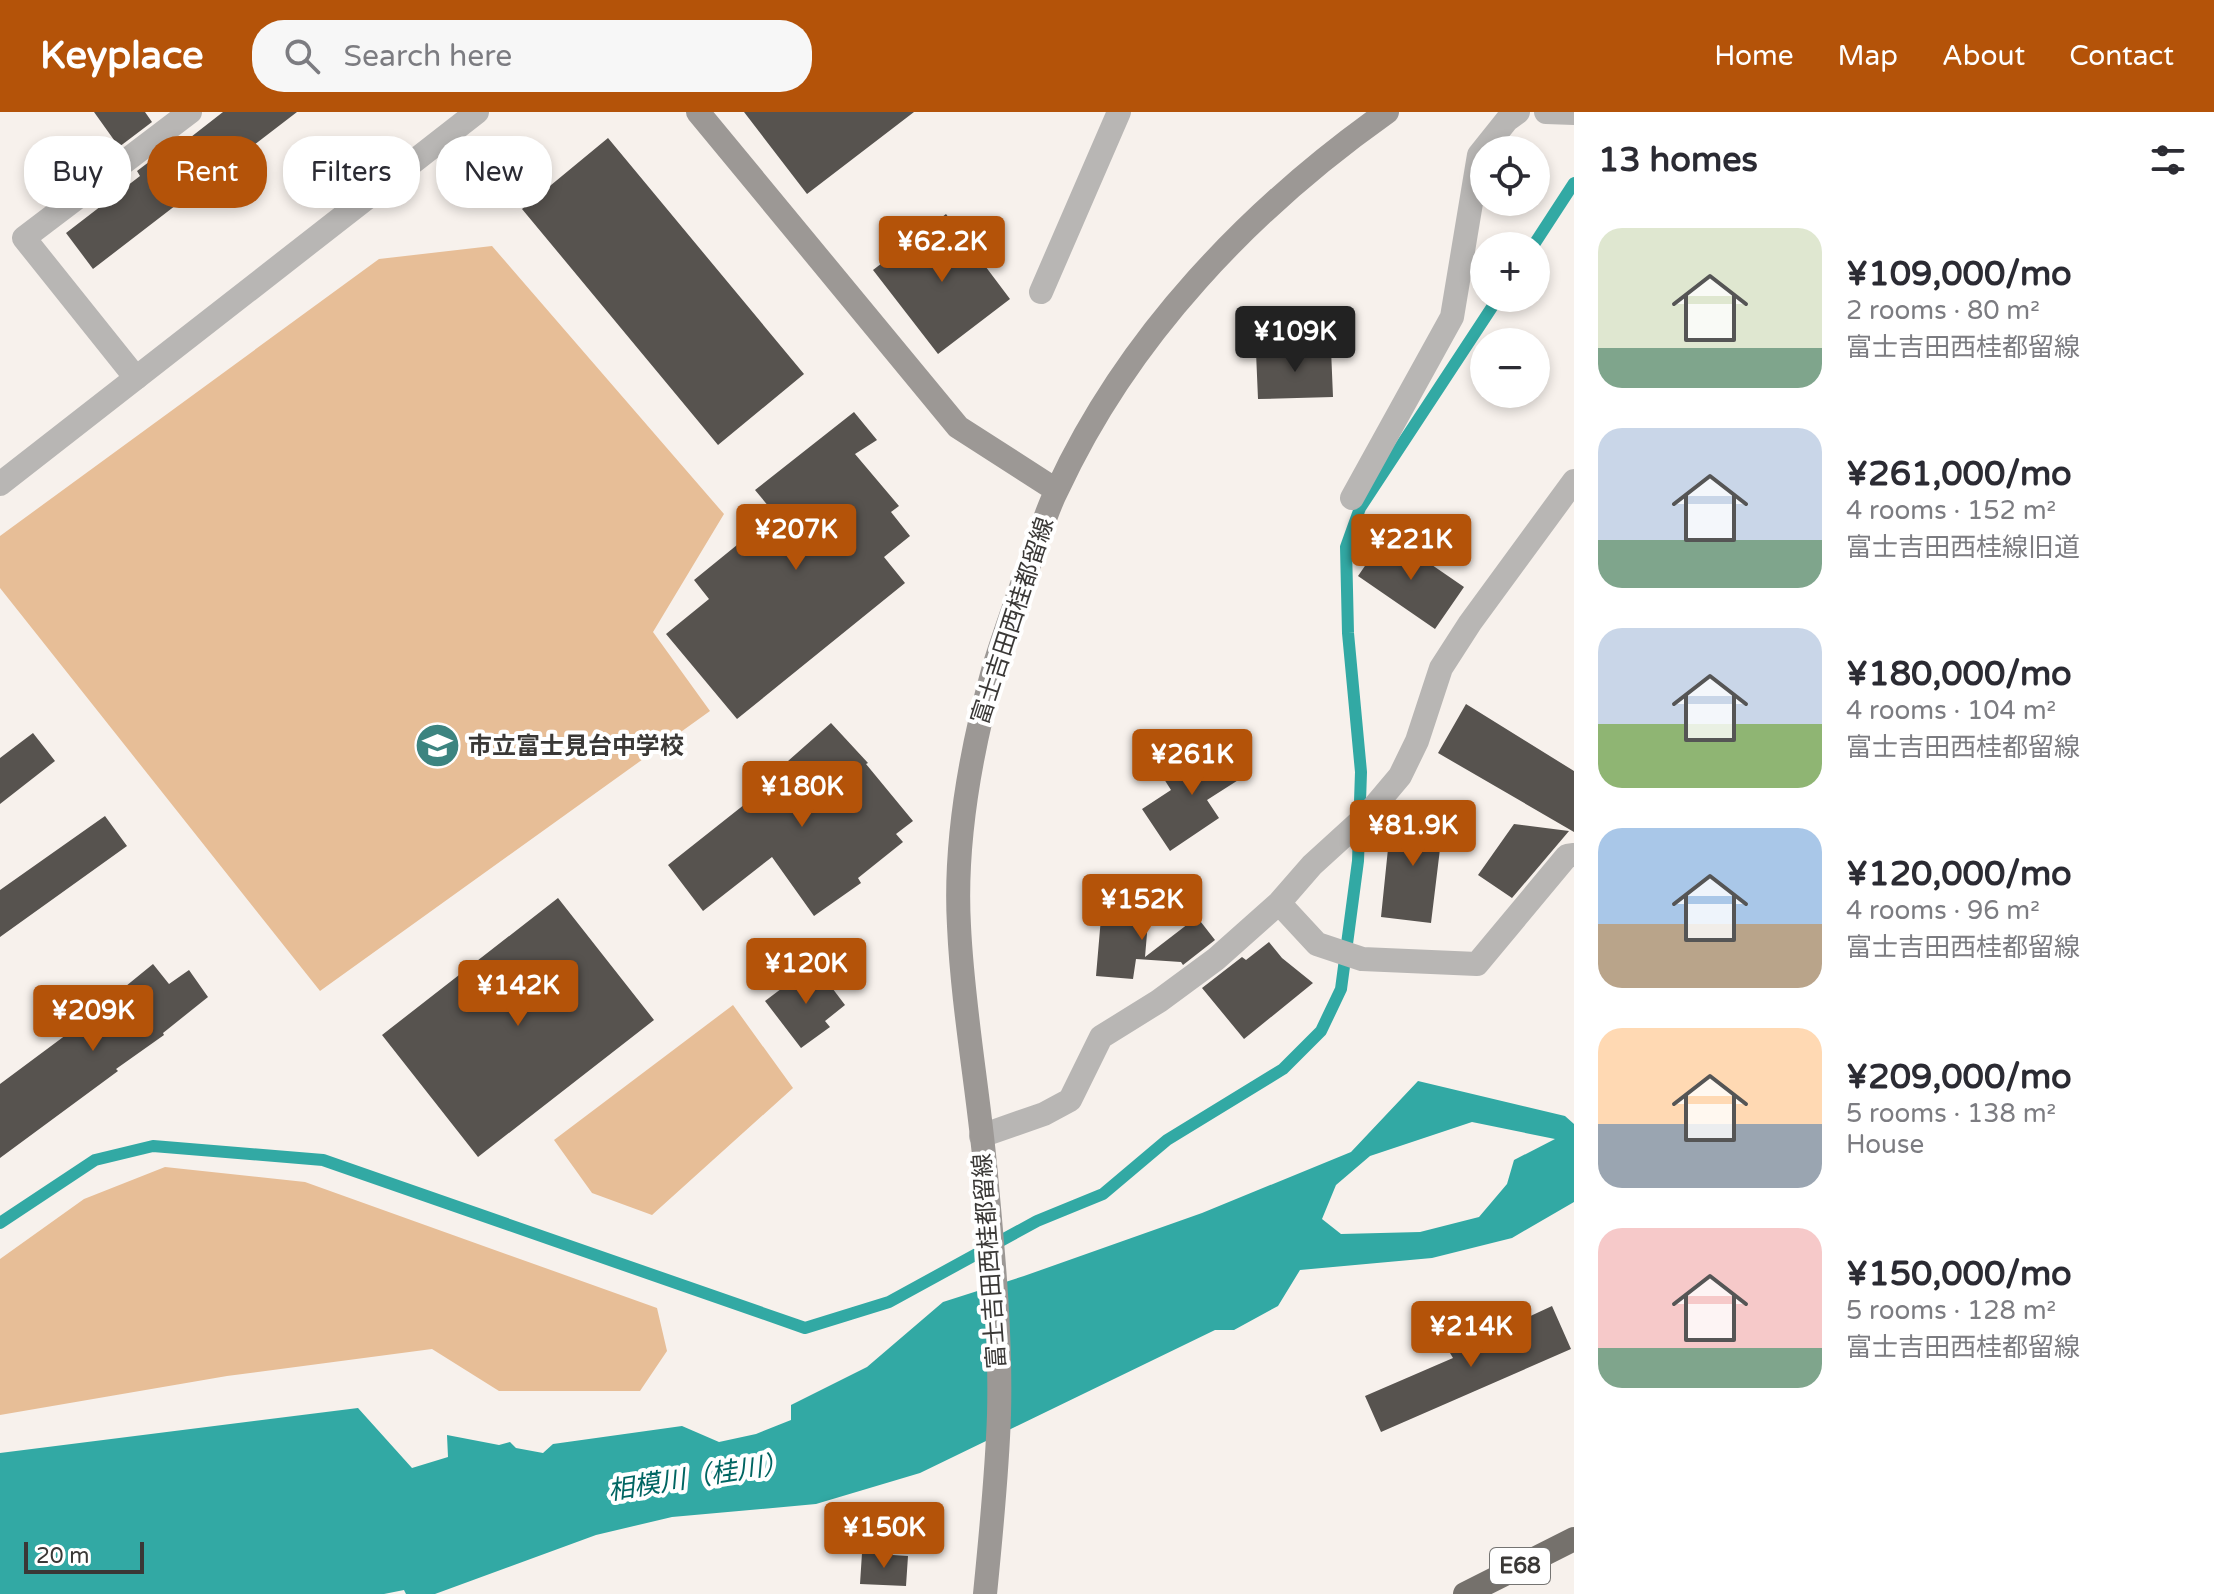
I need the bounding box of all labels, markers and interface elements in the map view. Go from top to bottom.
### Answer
search box [252,20,812,92]
text: Keyplace [40,33,204,79]
icon: search [280,34,324,78]
text: Search here [344,38,512,75]
text: Home [1714,39,1794,73]
text: Map [1838,39,1898,73]
text: About [1942,39,2025,73]
text: Contact [2069,39,2174,73]
chip: Buy [24,136,131,208]
chip: Rent [147,136,267,208]
chip: Filters [283,136,420,208]
chip: New [436,136,552,208]
map controls [1470,136,1550,408]
button: locate [1470,136,1550,216]
icon: filters [2146,138,2190,182]
text: 13 homes [1598,140,1758,181]
pin: ¥62.2K [877,216,1007,284]
text: ¥62.2K [897,226,987,257]
button: + [1470,232,1550,312]
text: ¥109,000/mo [1846,254,2072,295]
icon: home [1662,260,1758,356]
text: 2 rooms · 80 m² [1846,295,2040,326]
pin: ¥109K [1239,306,1351,374]
text: ¥109K [1253,316,1337,347]
button: − [1470,328,1550,408]
text: 富士吉田西桂都留線 [1846,332,2080,363]
text: ¥261,000/mo [1846,454,2072,495]
icon: home [1662,460,1758,556]
text: 4 rooms · 152 m² [1846,495,2056,526]
pin: ¥207K [740,504,852,572]
text: ¥207K [754,514,838,545]
street label: 富士吉田西桂都留線 [966,514,1060,728]
pin: ¥221K [1355,514,1467,582]
text: ¥221K [1369,524,1453,555]
text: 富士吉田西桂線旧道 [1846,532,2080,563]
text: ¥180,000/mo [1846,654,2072,695]
icon: home [1662,660,1758,756]
text: 4 rooms · 104 m² [1846,695,2056,726]
school or university icon: 市立富士見台中学校 [413,722,461,770]
pin: ¥261K [1136,729,1248,797]
place label: 市立富士見台中学校 [468,732,684,761]
text: 富士吉田西桂都留線 [1846,732,2080,763]
text: ¥261K [1150,739,1234,770]
pin: ¥180K [746,761,858,829]
text: ¥180K [760,771,844,802]
pin: ¥81.9K [1348,800,1478,868]
text: ¥81.9K [1368,810,1458,841]
text: ¥120,000/mo [1846,854,2072,895]
icon: home [1662,860,1758,956]
pin: ¥152K [1086,874,1198,942]
text: ¥152K [1100,884,1184,915]
text: 4 rooms · 96 m² [1846,895,2040,926]
text: 富士吉田西桂都留線 [1846,932,2080,963]
pin: ¥120K [750,938,862,1006]
text: ¥120K [764,948,848,979]
pin: ¥142K [462,960,574,1028]
text: ¥142K [476,970,560,1001]
pin: ¥209K [37,985,149,1053]
text: ¥209K [51,995,135,1026]
text: ¥209,000/mo [1846,1057,2072,1098]
icon: home [1662,1060,1758,1156]
text: 5 rooms · 138 m² [1846,1098,2056,1129]
text: House [1846,1129,1924,1160]
street label: 富士吉田西桂都留線 [968,1152,1012,1370]
text: ¥150,000/mo [1846,1254,2072,1295]
icon: home [1662,1260,1758,1356]
text: 5 rooms · 128 m² [1846,1295,2056,1326]
pin: ¥214K [1415,1301,1527,1369]
text: ¥214K [1429,1311,1513,1342]
text: 富士吉田西桂都留線 [1846,1332,2080,1363]
water label: 相模川（桂川） [606,1447,790,1507]
pin: ¥150K [828,1502,940,1570]
text: ¥150K [842,1512,926,1543]
scale bar [24,1538,144,1574]
text: 20 m [36,1543,90,1569]
road number: E68 [1490,1548,1550,1584]

